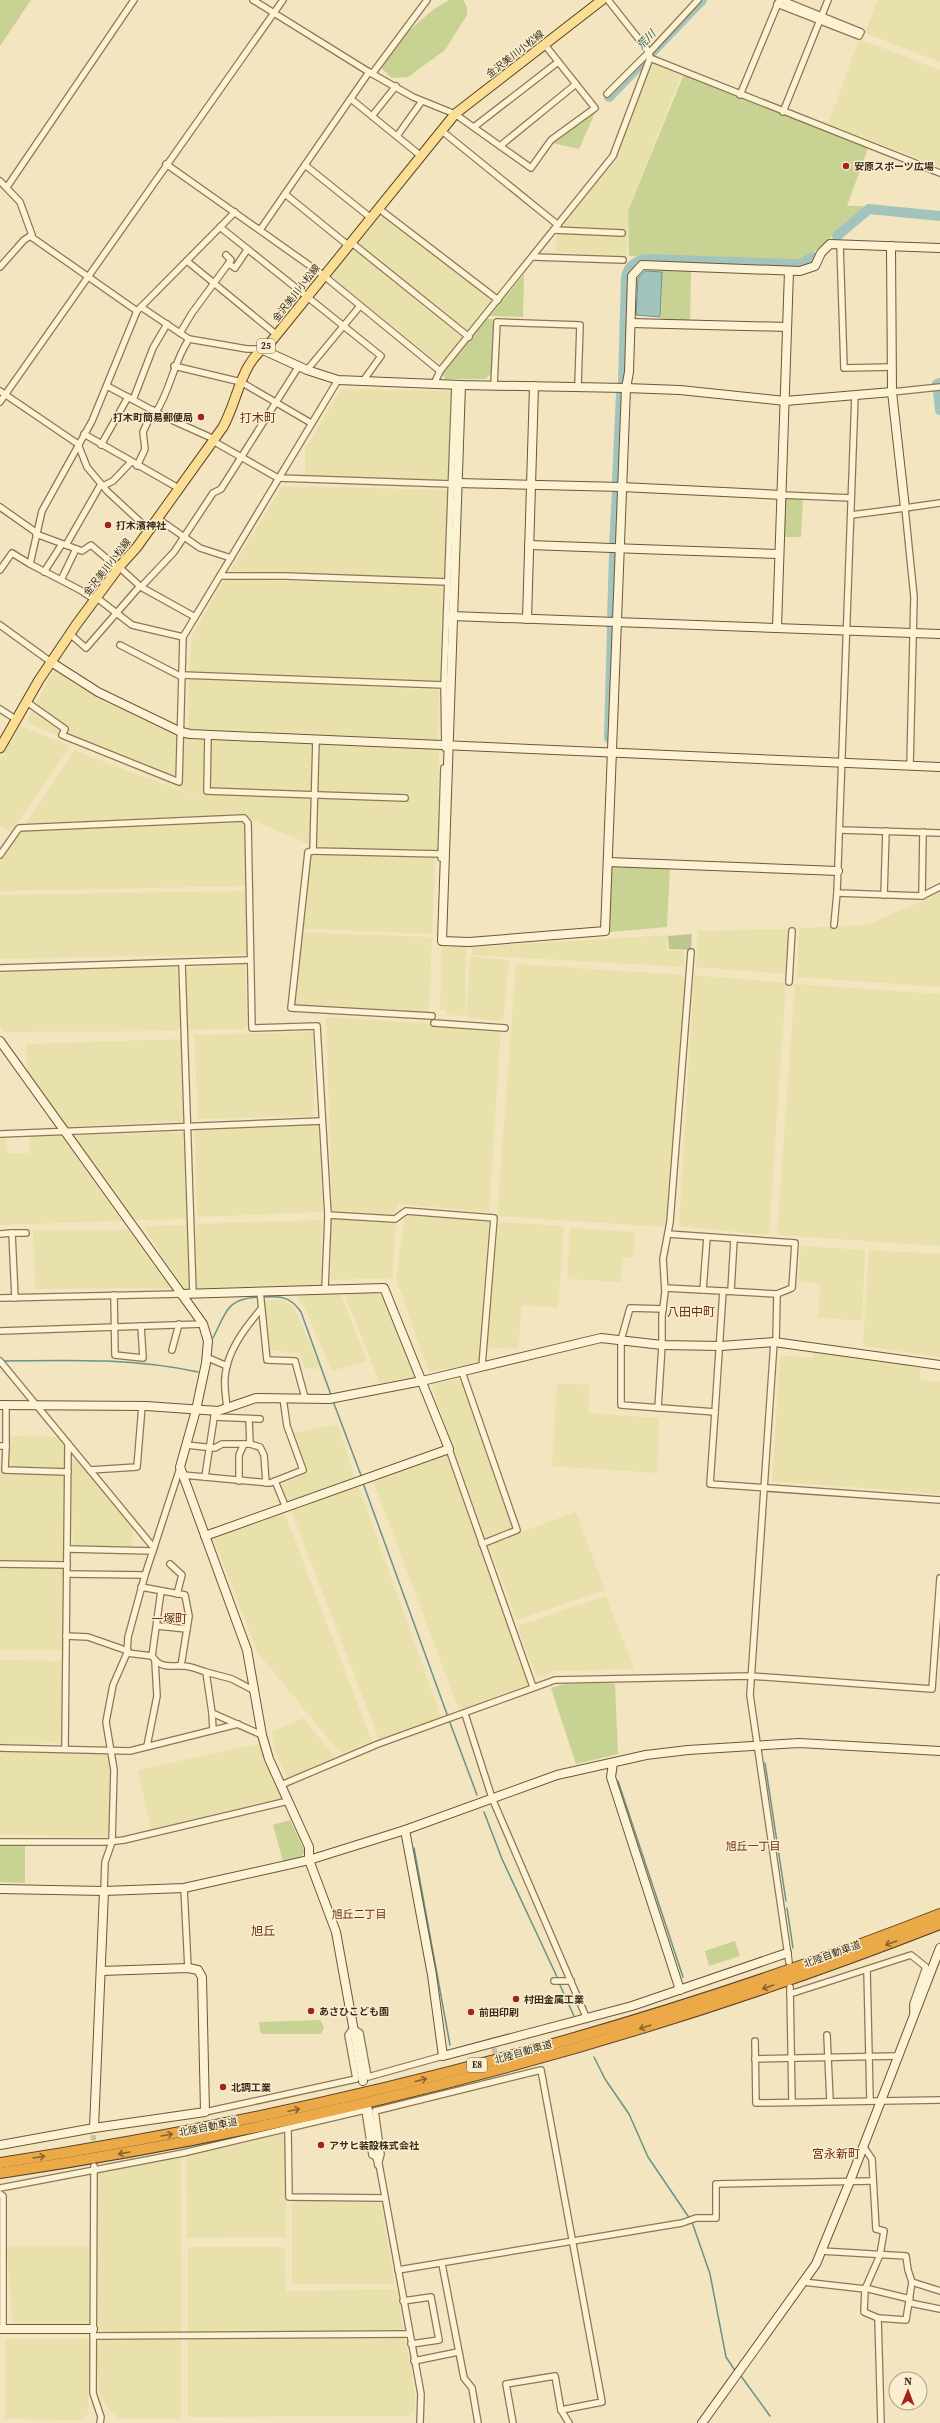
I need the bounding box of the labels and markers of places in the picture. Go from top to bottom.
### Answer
place label: 安原スポーツ広場 [854,160,934,173]
marker: 安原スポーツ広場 [841,161,851,171]
place label: 打木町簡易郵便局 [113,411,193,424]
marker: 打木町簡易郵便局 [196,412,206,422]
place label: 打木濱神社 [116,519,167,532]
marker: 打木濱神社 [103,520,113,530]
place label: 村田金属工業 [524,1993,584,2006]
marker: 村田金属工業 [511,1994,521,2004]
place label: あさひこども園 [319,2005,389,2018]
marker: あさひこども園 [306,2006,316,2016]
place label: 前田印刷 [479,2006,519,2019]
marker: 前田印刷 [466,2007,476,2017]
place label: 北調工業 [231,2081,271,2094]
marker: 北調工業 [218,2082,228,2092]
place label: アサヒ装設株式会社 [329,2139,420,2152]
marker: アサヒ装設株式会社 [316,2140,326,2150]

